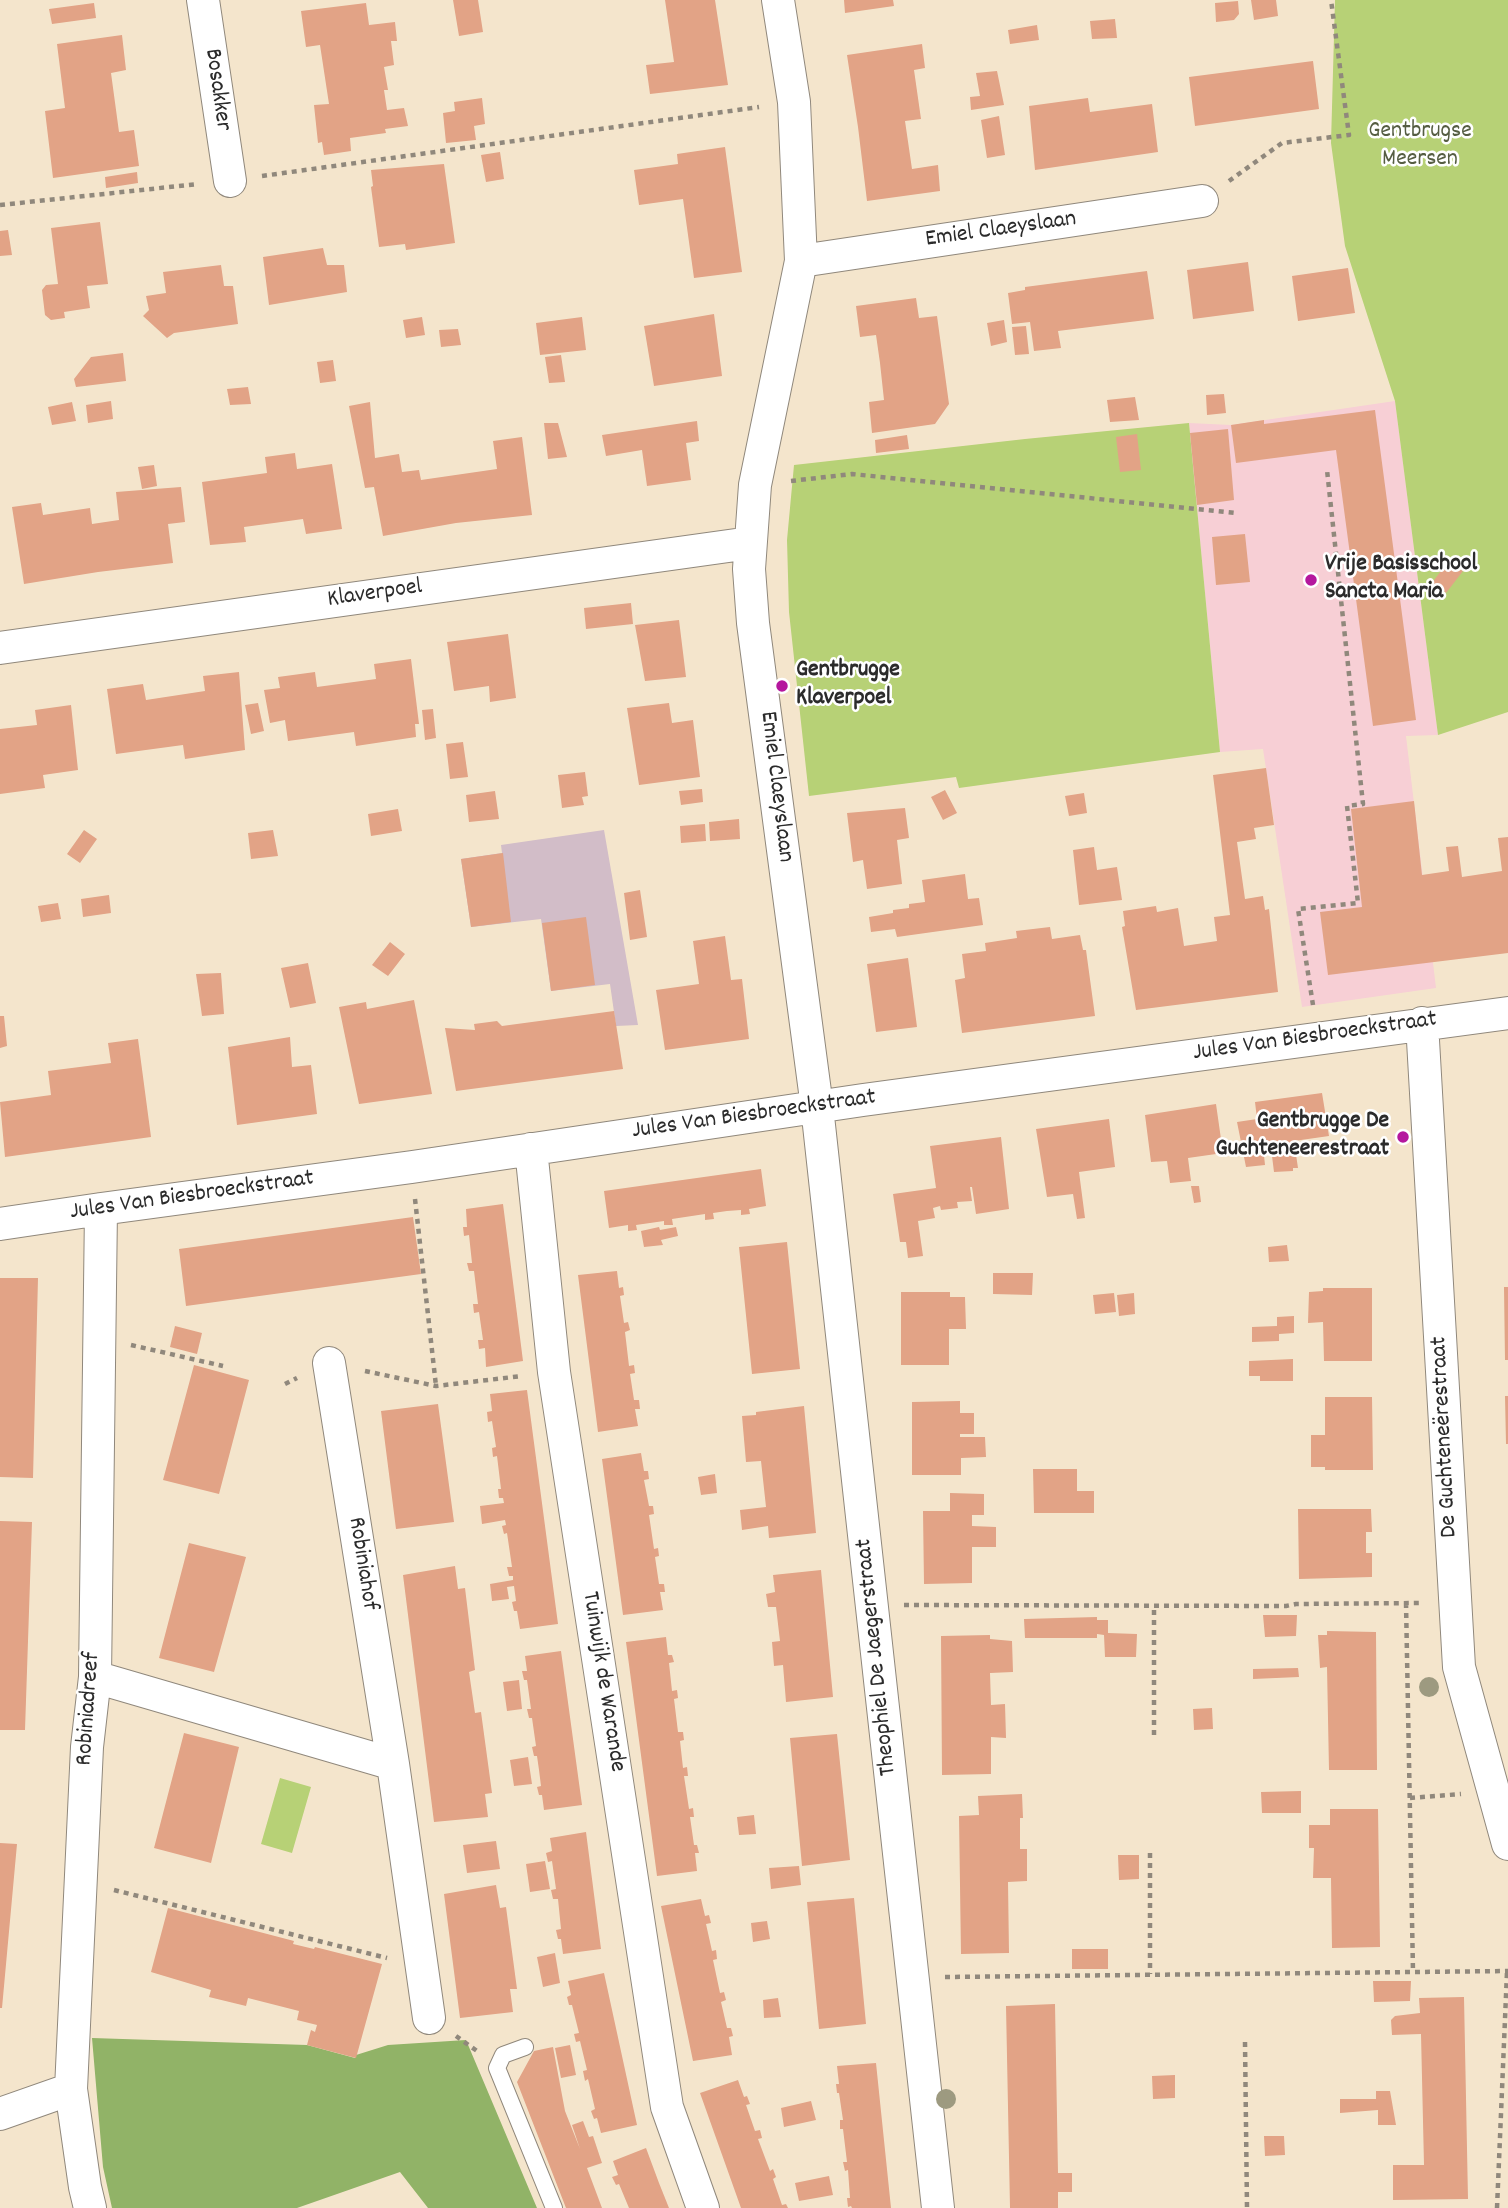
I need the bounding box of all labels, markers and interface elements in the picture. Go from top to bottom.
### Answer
street label: Bosakker [196,47,236,133]
park label: Gentbrugse Meersen [1368,119,1472,175]
street label: Emiel Claeyslaan [924,206,1078,256]
place label: Vrije Basisschool Sancta Maria [1325,552,1477,608]
marker: Vrije Basisschool Sancta Maria [1303,572,1319,588]
street label: Klaverpoel [326,574,424,616]
place label: Gentbrugge Klaverpoel [796,658,900,714]
marker: Gentbrugge Klaverpoel [774,678,790,694]
street label: Emiel Claeyslaan [751,710,799,864]
street label: Jules Van Biesbroeckstraat [1191,1007,1439,1069]
street label: Jules Van Biesbroeckstraat [630,1085,878,1147]
place label: Gentbrugge De Guchteneerestraat [1216,1109,1389,1165]
marker: Gentbrugge De Guchteneerestraat [1395,1129,1411,1145]
street label: Jules Van Biesbroeckstraat [68,1166,316,1228]
street label: De Guchteneërestraat [1426,1336,1466,1538]
street label: Robiniahof [339,1515,383,1613]
street label: Theophiel De Jaegerstraat [851,1537,905,1777]
street label: Tuinwijk de Warande [574,1590,630,1774]
street label: Robiniadreef [72,1651,108,1767]

